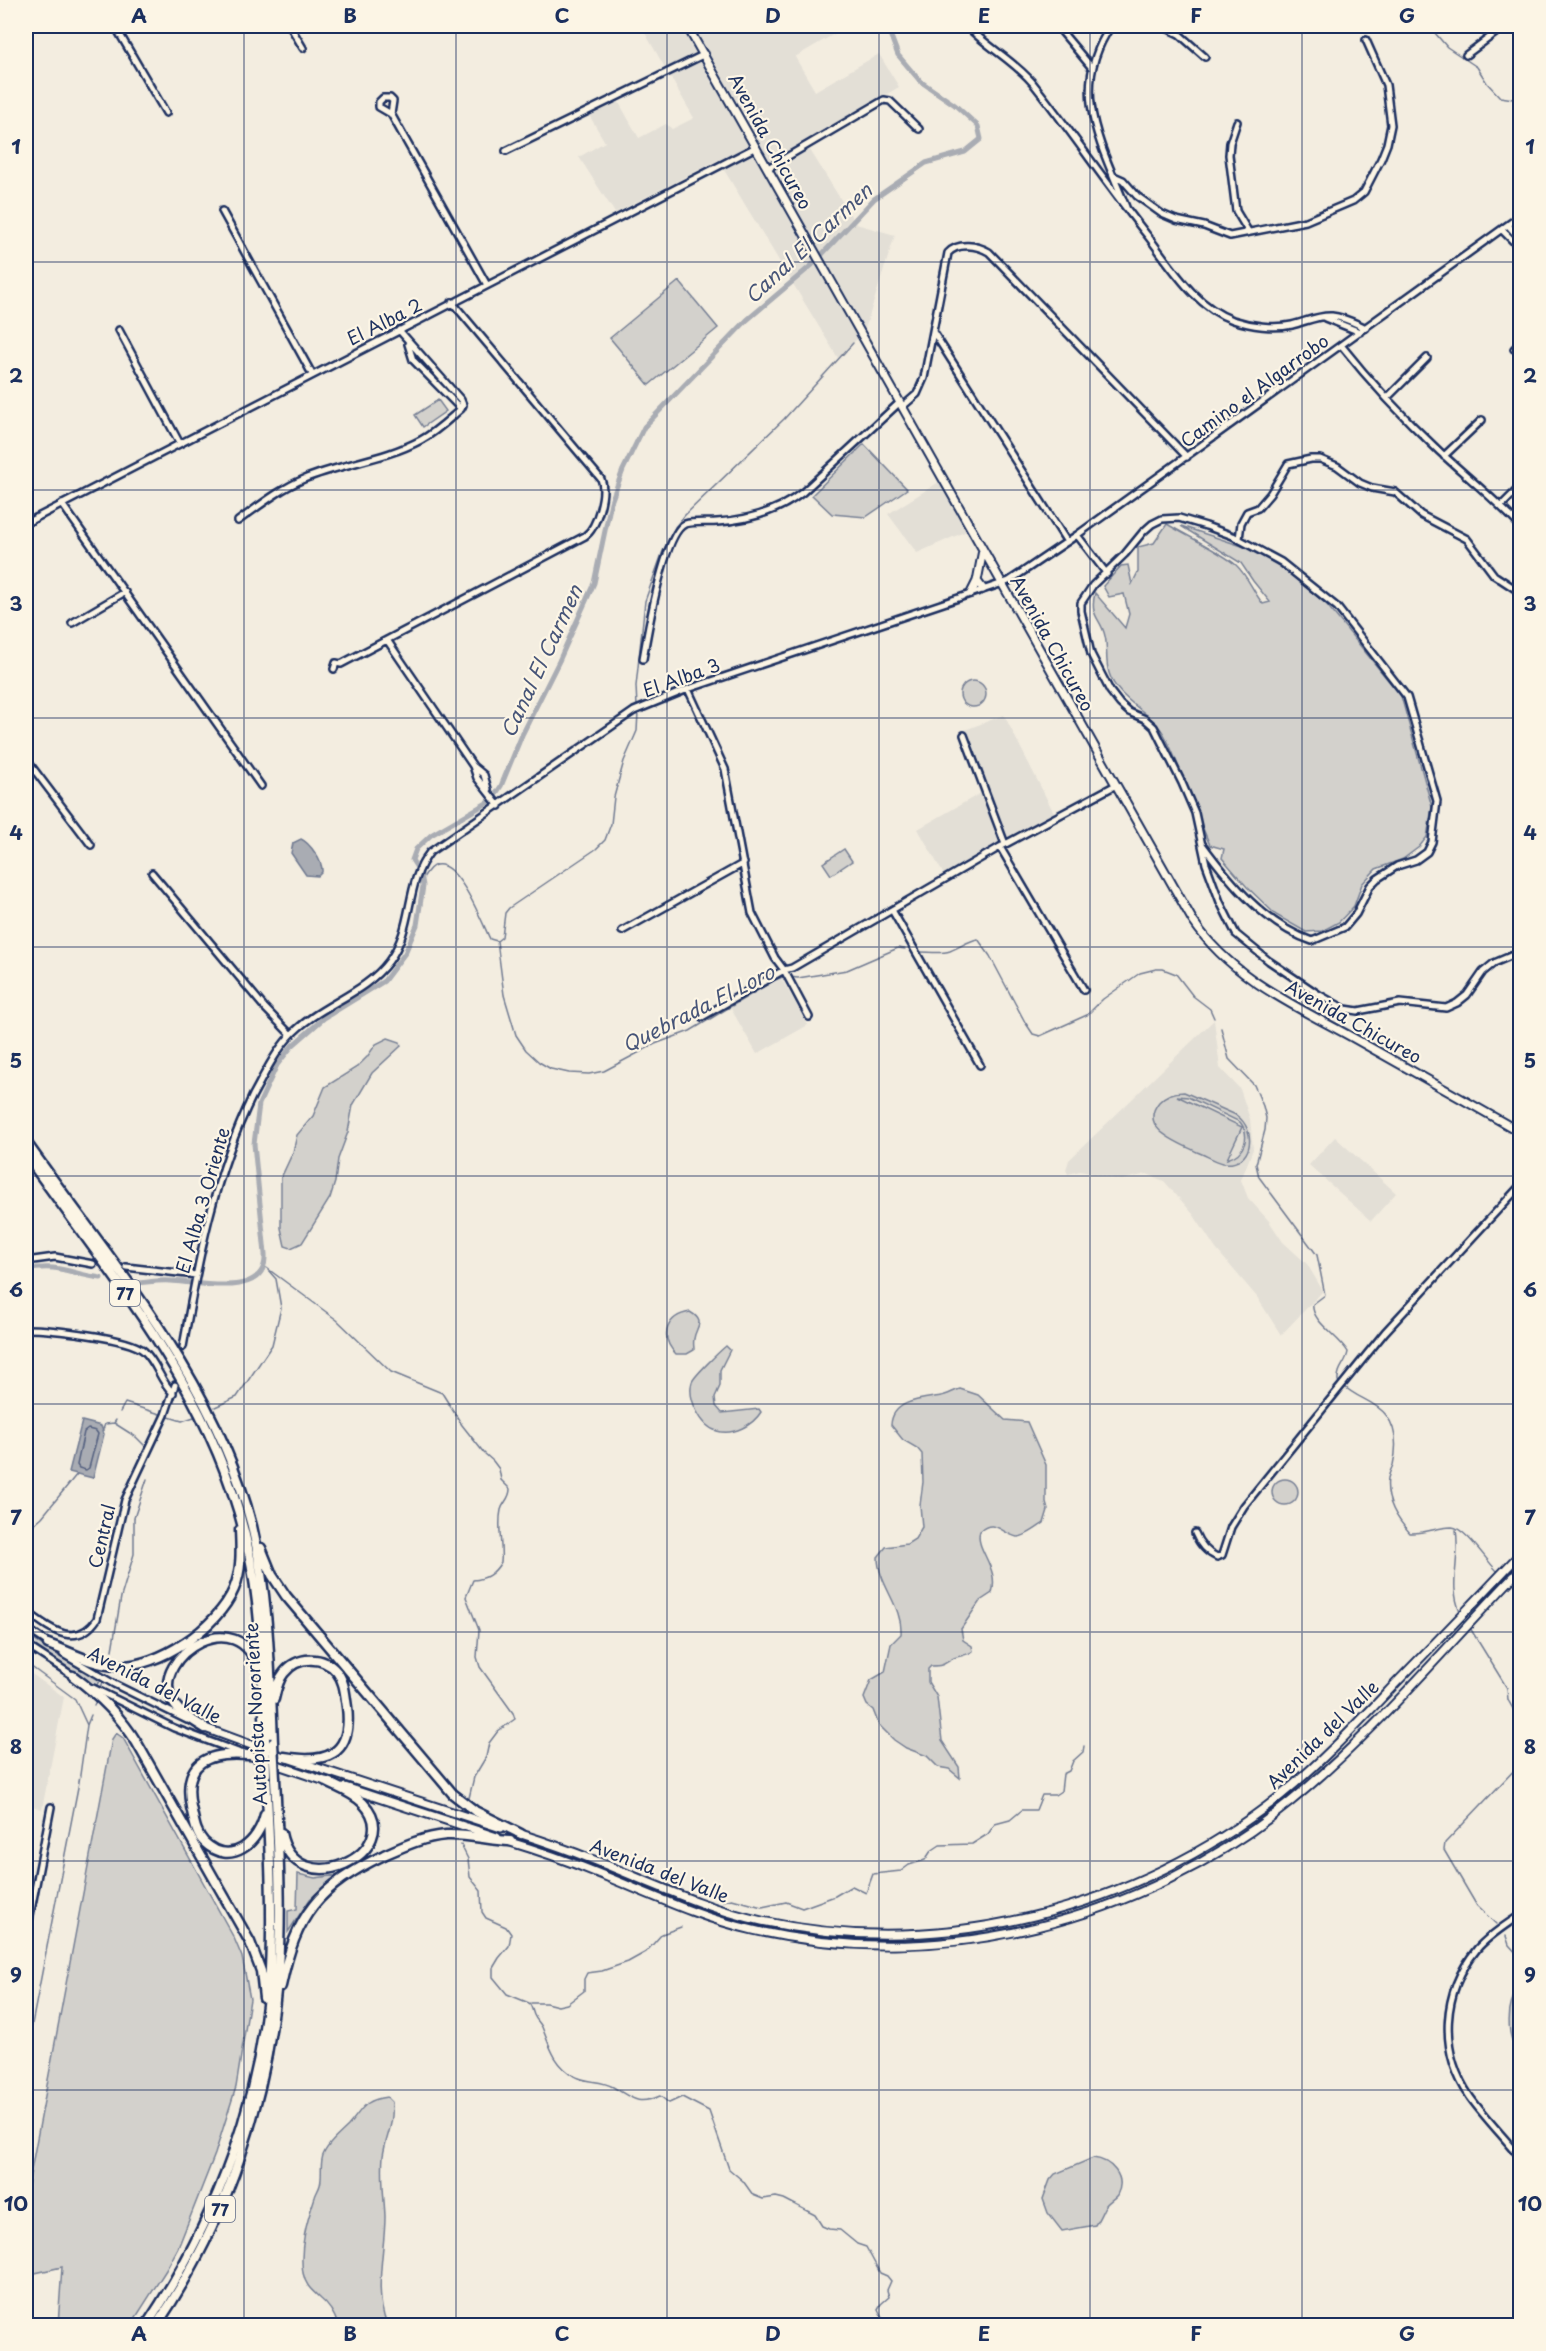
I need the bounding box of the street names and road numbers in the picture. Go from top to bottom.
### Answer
street label: Avenida Chicureo [722,68,820,214]
street label: El Alba 2 [342,291,426,351]
street label: Camino el Algarrobo [1174,327,1334,453]
street label: Avenida Chicureo [1004,570,1102,716]
street label: El Alba 3 [639,651,723,703]
street label: Avenida Chicureo [1281,972,1427,1070]
street label: El Alba 3 Oriente [168,1124,236,1276]
road number: 77 [110,1280,140,1306]
street label: Central [81,1501,121,1571]
street label: Autopista Nororiente [237,1622,273,1806]
street label: Avenida del Valle [84,1639,227,1729]
street label: Avenida del Valle [1260,1673,1384,1795]
street label: Avenida del Valle [587,1831,733,1909]
road number: 77 [205,2196,235,2222]

